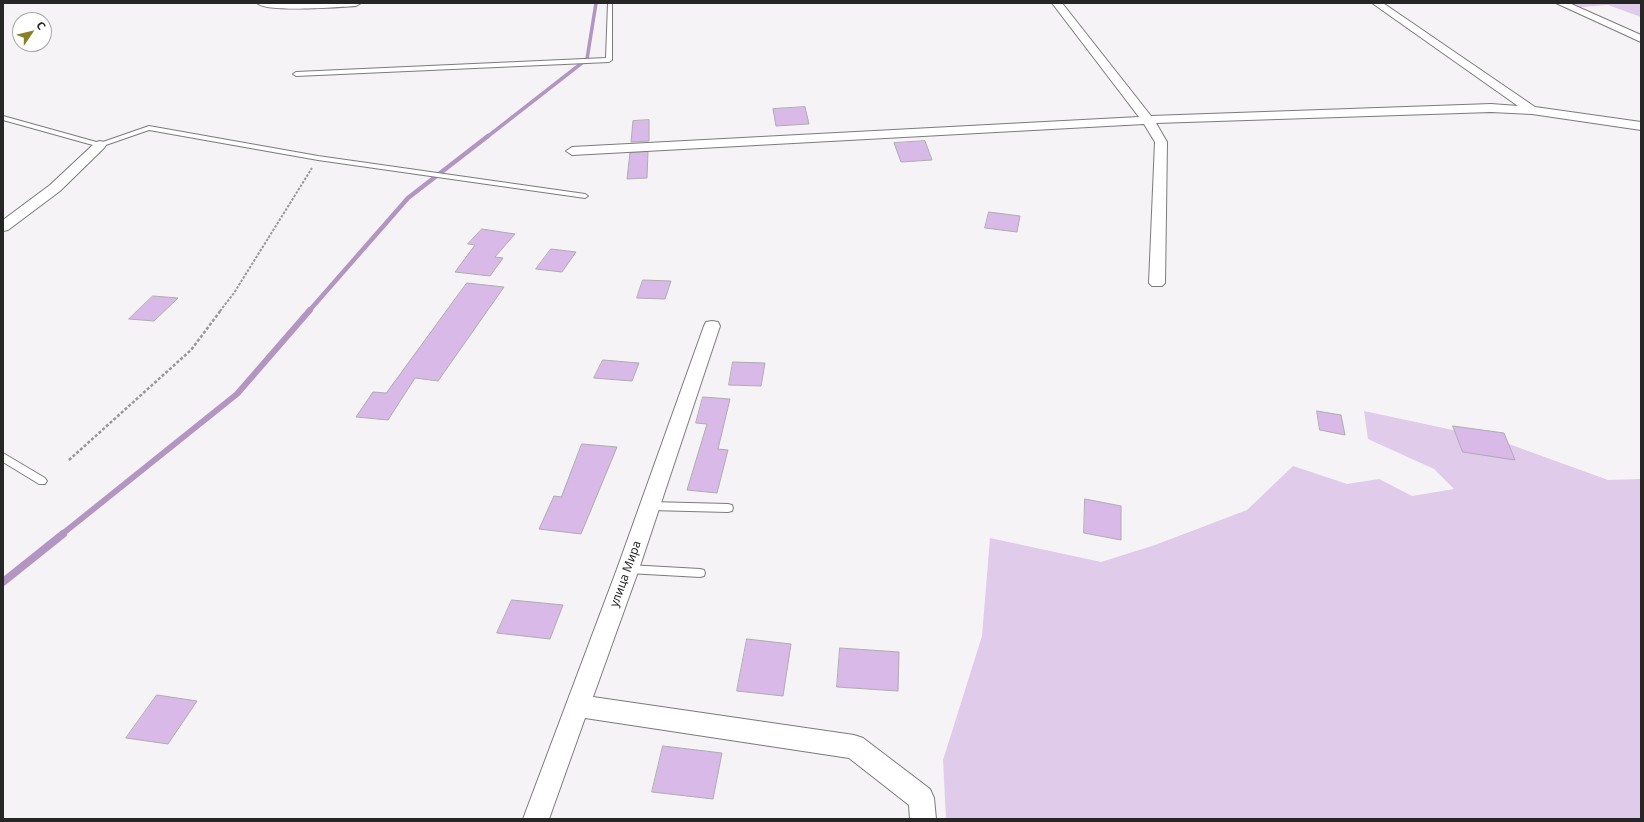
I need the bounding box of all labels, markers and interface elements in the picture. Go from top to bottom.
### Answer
north arrow [12,12,52,52]
text: С [33,18,50,33]
street label: улица Мира [607,539,645,609]

